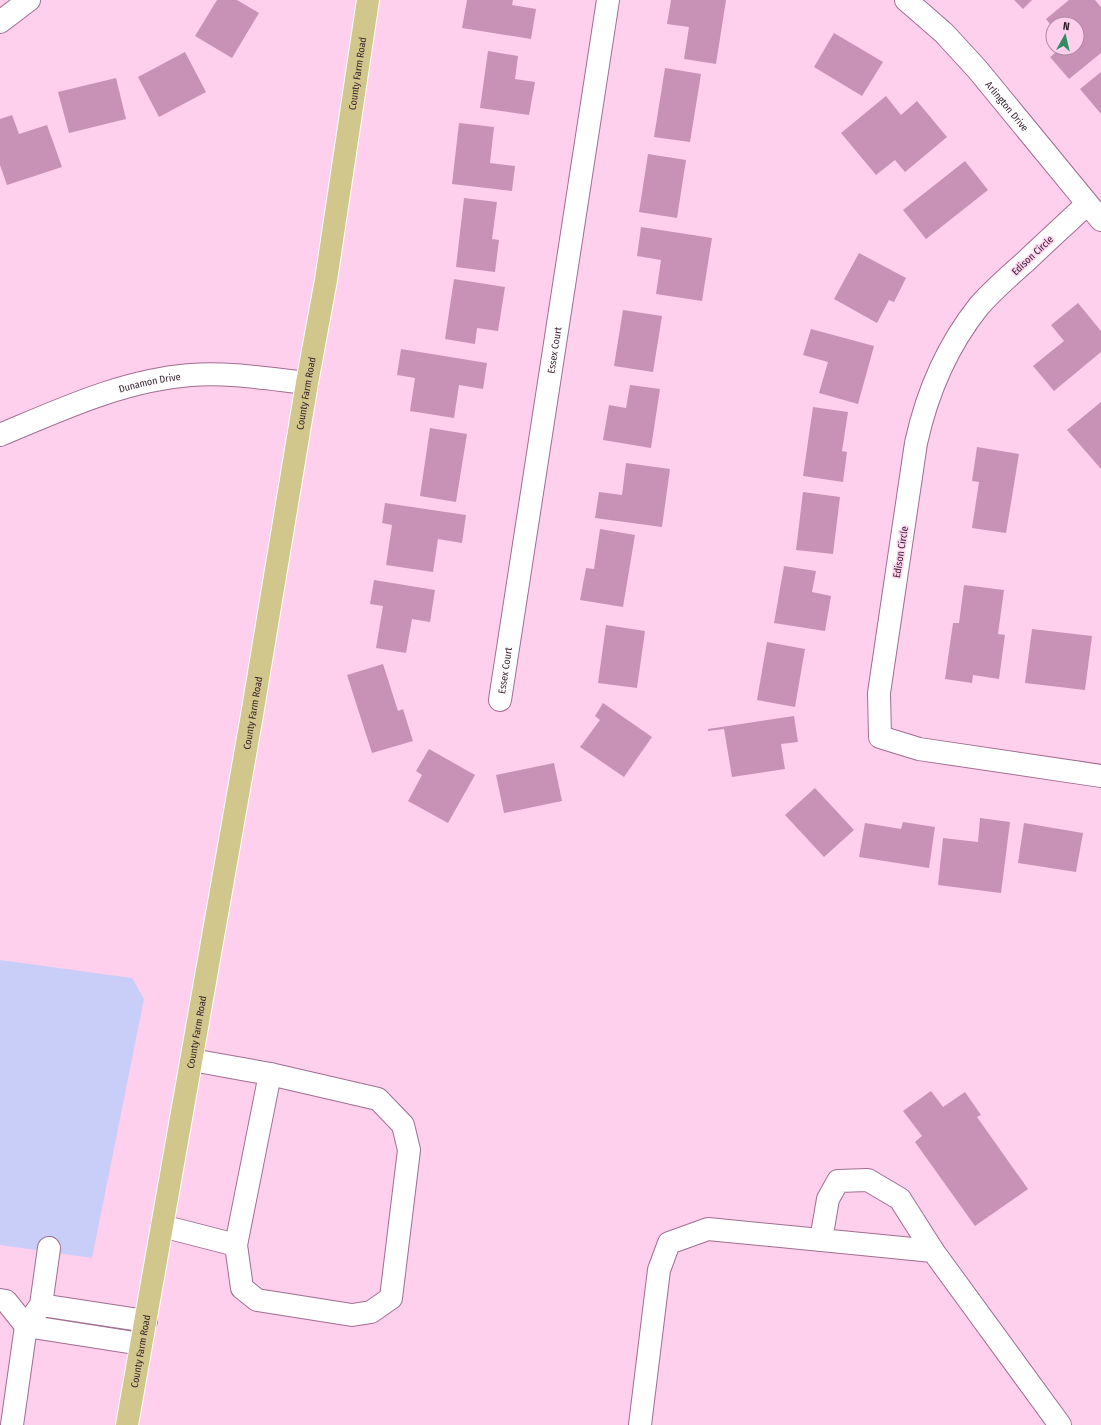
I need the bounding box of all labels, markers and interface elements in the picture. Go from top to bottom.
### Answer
north arrow [1045,16,1085,56]
text: N [1062,20,1070,33]
street label: County Farm Road [347,36,369,111]
street label: Arlington Drive [983,79,1031,134]
street label: Edison Circle [1010,234,1056,278]
street label: Essex Court [545,326,565,374]
street label: County Farm Road [294,356,319,431]
street label: Dunamon Drive [117,371,181,396]
street label: Edison Circle [891,525,911,579]
street label: Essex Court [496,646,515,695]
street label: County Farm Road [241,676,265,750]
street label: County Farm Road [185,995,209,1070]
street label: County Farm Road [129,1314,153,1389]

